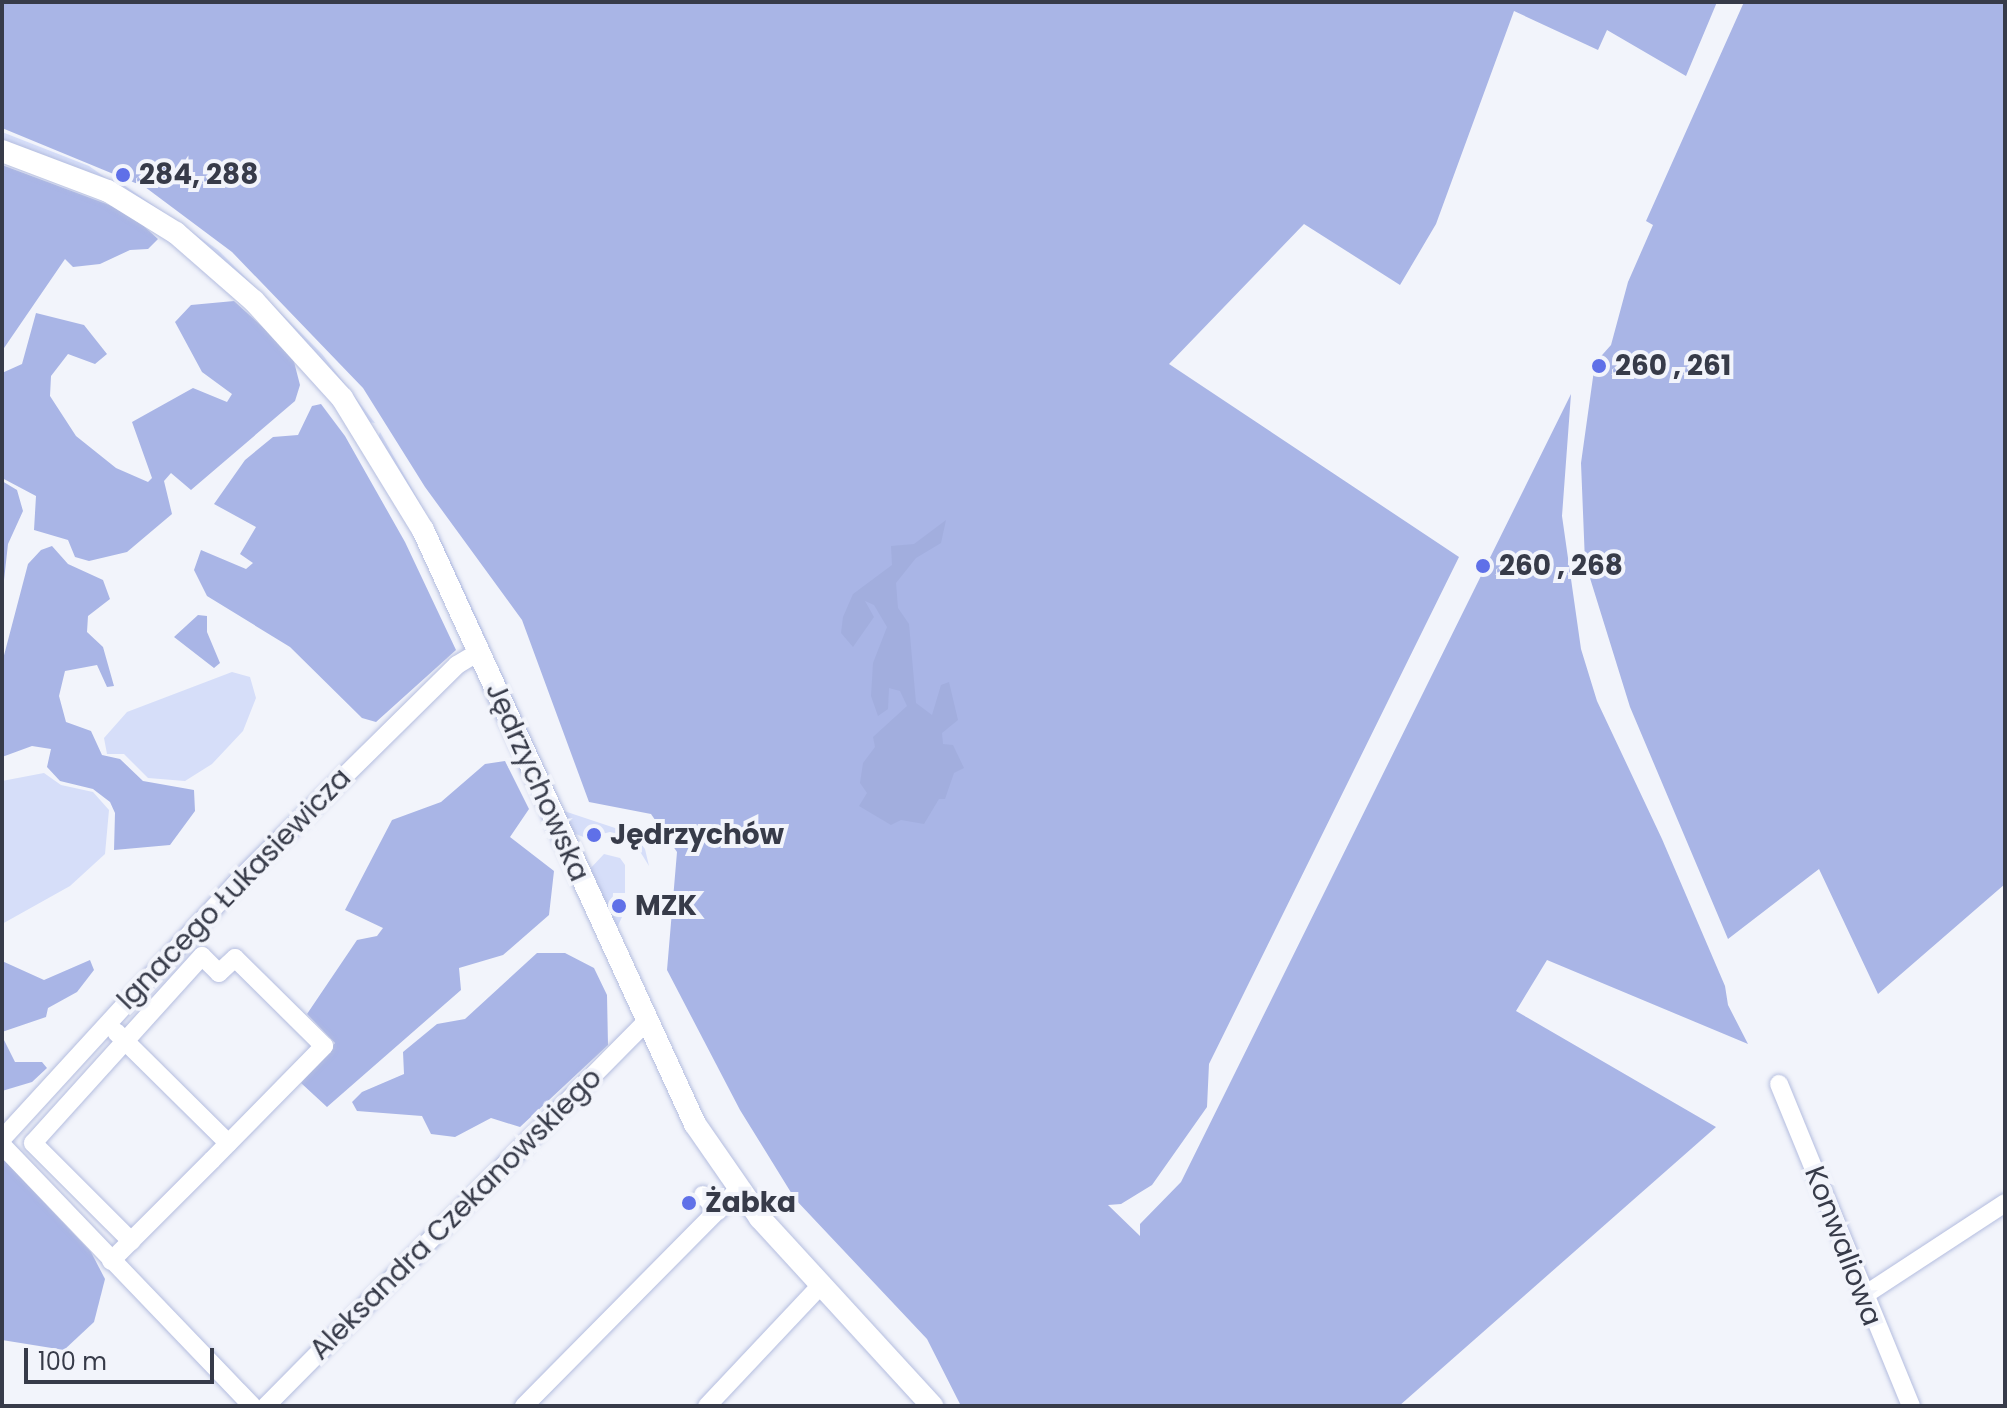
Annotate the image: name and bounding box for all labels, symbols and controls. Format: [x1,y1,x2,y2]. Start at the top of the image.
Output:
place label: 284, 288 [139,158,258,192]
marker: 284, 288 [114,166,132,184]
place label: 260 , 261 [1615,349,1731,383]
marker: 260 , 261 [1590,357,1608,375]
place label: 260 , 268 [1499,549,1623,583]
marker: 260 , 268 [1474,557,1492,575]
street label: Jędrzychowska [478,677,596,887]
street label: Ignacego Łukasiewicza [110,761,358,1017]
place label: Jędrzychów [610,818,784,852]
marker: Jędrzychów [585,826,603,844]
place label: MZK [635,889,697,923]
marker: MZK [610,897,628,915]
street label: Aleksandra Czekanowskiego [303,1061,609,1367]
street label: Konwaliowa [1797,1162,1889,1330]
place label: Żabka [705,1186,796,1220]
marker: Żabka [680,1194,698,1212]
scale bar [28,1332,218,1382]
text: 100 m [38,1345,107,1378]

